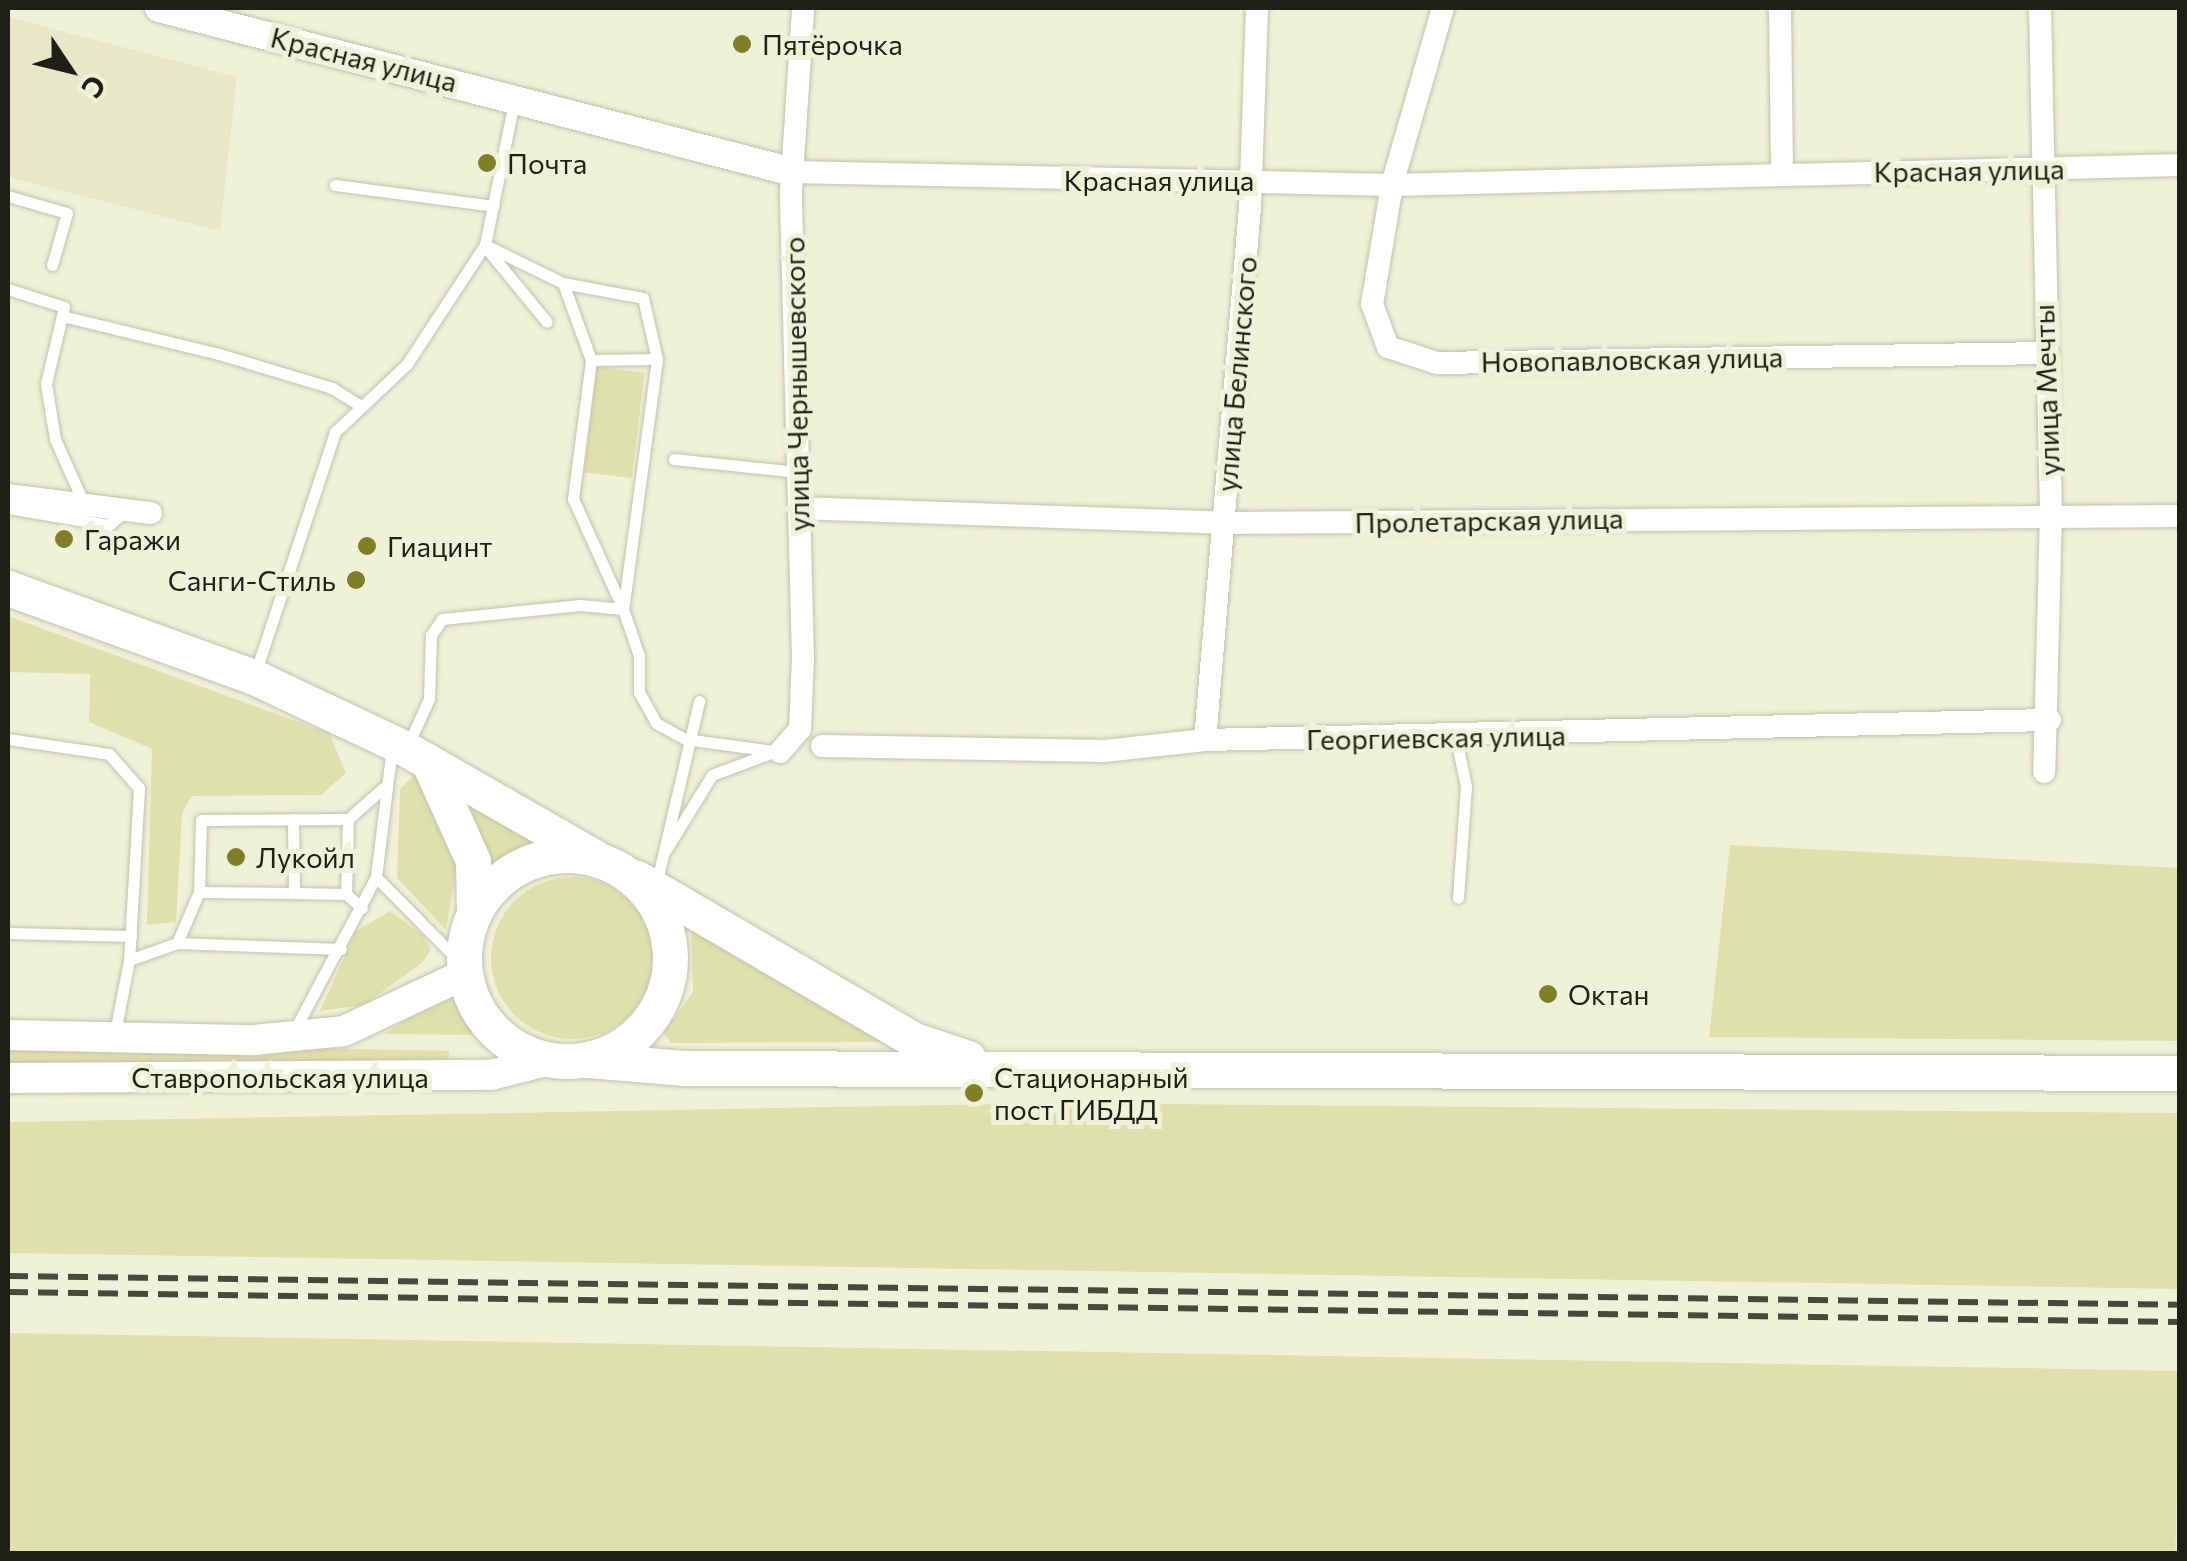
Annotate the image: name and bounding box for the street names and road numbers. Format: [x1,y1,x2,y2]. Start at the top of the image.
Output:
street label: Красная улица [267,20,461,98]
street label: Красная улица [1873,152,2065,188]
street label: Красная улица [1064,163,1254,197]
street label: улица Чернышевского [777,236,815,532]
street label: улица Белинского [1209,255,1263,493]
street label: улица Мечты [2026,304,2066,476]
street label: Новопавловская улица [1481,340,1783,378]
street label: Пролетарская улица [1354,501,1624,539]
street label: Георгиевская улица [1306,718,1566,756]
street label: Ставропольская улица [131,1060,429,1094]

